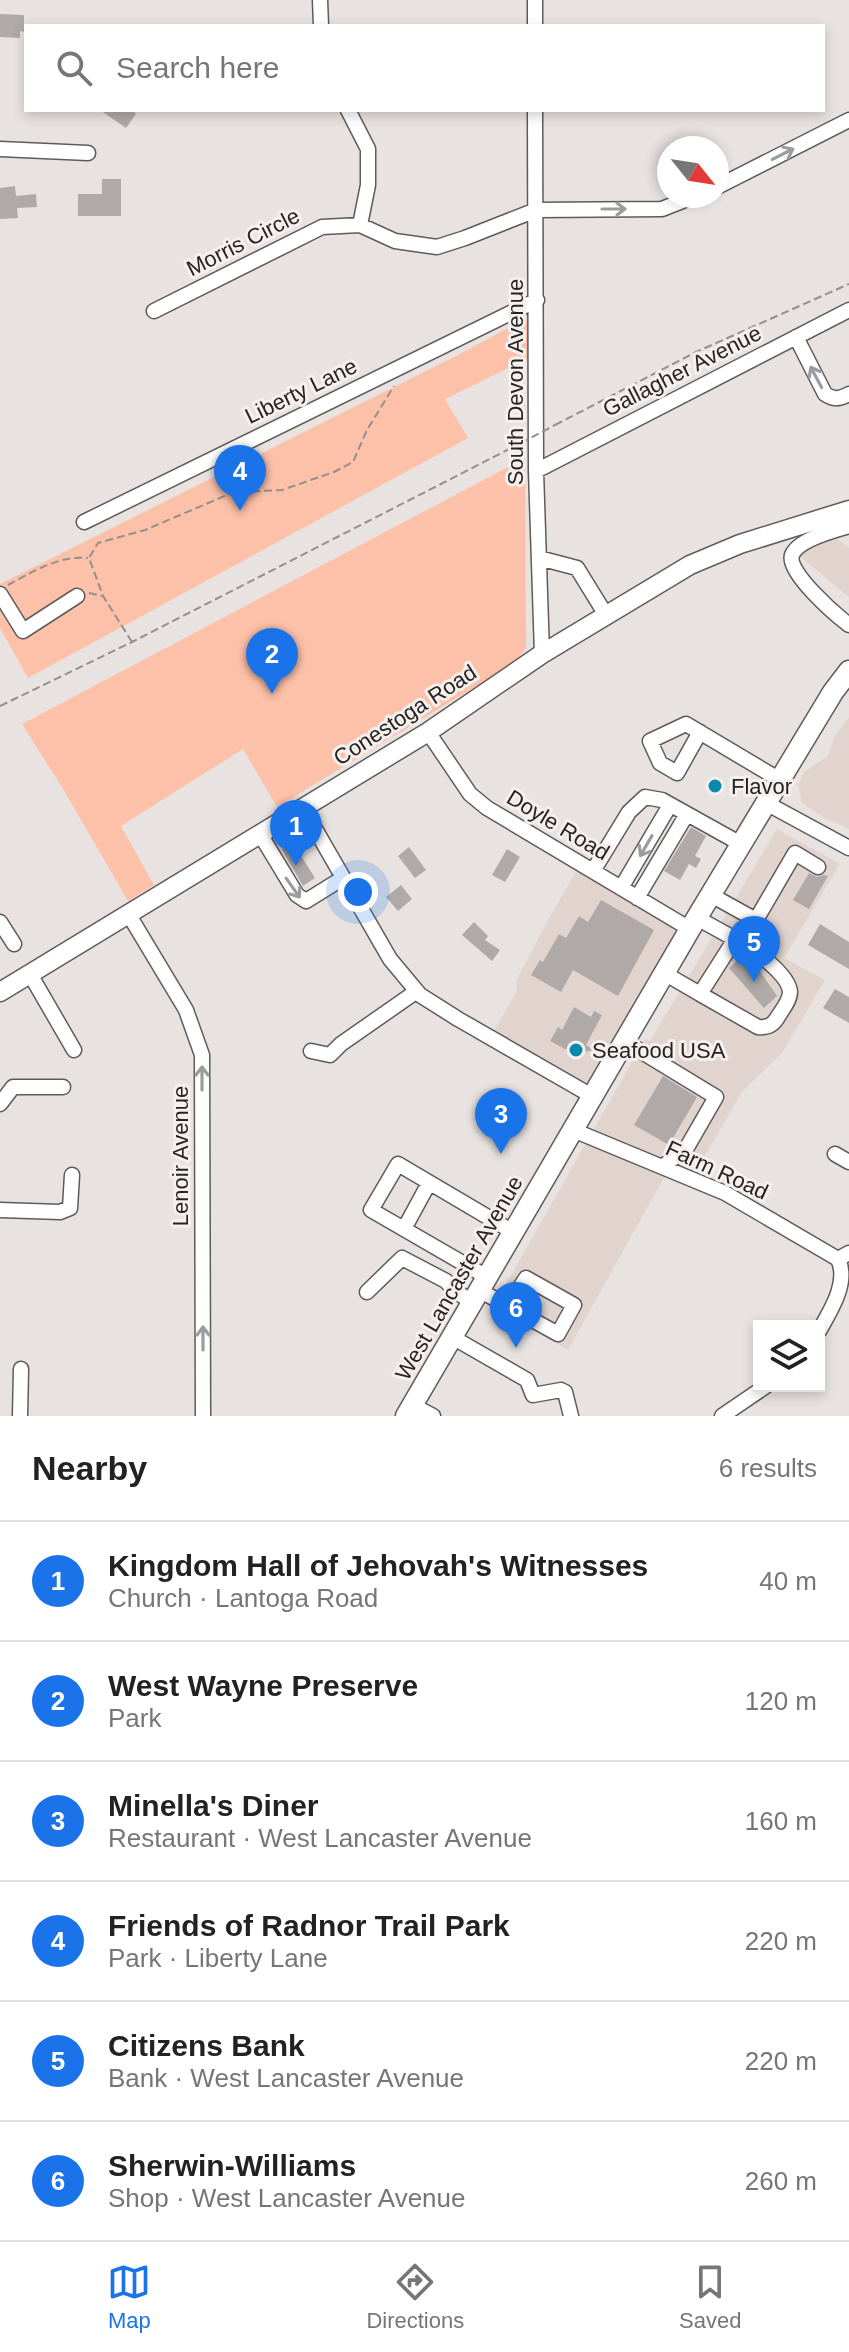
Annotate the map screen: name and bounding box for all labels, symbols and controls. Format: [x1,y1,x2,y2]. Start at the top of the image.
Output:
search box [24,24,825,112]
icon: search [52,46,96,90]
text: Search here [116,51,279,84]
north arrow [657,136,729,208]
one-way arrow [771,145,794,161]
one-way arrow [600,202,627,217]
street label: Morris Circle [182,203,304,281]
street label: South Devon Avenue [503,279,528,485]
street label: Gallagher Avenue [599,320,765,422]
street label: Liberty Lane [241,353,361,429]
one-way arrow [808,366,824,390]
pin: 4 [214,445,266,511]
pin: 2 [246,628,298,694]
street label: Conestoga Road [329,660,481,770]
place label: Flavor [731,774,792,799]
marker: Flavor [706,777,724,795]
street label: Doyle Road [502,785,614,865]
pin: 1 [270,800,322,866]
one-way arrow [638,834,653,858]
your location [338,872,378,912]
one-way arrow [285,876,301,898]
pin: 5 [728,916,780,982]
place label: Seafood USA [592,1038,726,1063]
marker: Seafood USA [567,1041,585,1059]
one-way arrow [194,1065,210,1092]
street label: Lenoir Avenue [168,1086,193,1226]
pin: 3 [475,1088,527,1154]
street label: Farm Road [662,1135,772,1205]
street label: West Lancaster Avenue [390,1171,528,1385]
pin: 6 [490,1282,542,1348]
map controls [753,1320,825,1392]
button: layers [753,1320,825,1392]
one-way arrow [195,1325,211,1352]
text: Nearby [32,1449,147,1487]
text: 6 results [719,1453,817,1483]
text: Kingdom Hall of Jehovah's Witnesses [108,1549,648,1582]
text: 1 [51,1566,65,1596]
text: 40 m [759,1566,817,1596]
text: Church · Lantoga Road [108,1583,378,1613]
text: West Wayne Preserve [108,1669,418,1702]
text: 2 [51,1686,65,1716]
text: 120 m [745,1686,817,1716]
text: Park [108,1703,161,1733]
text: Minella's Diner [108,1789,319,1822]
text: 3 [51,1806,65,1836]
text: 160 m [745,1806,817,1836]
text: Restaurant · West Lancaster Avenue [108,1823,532,1853]
text: Friends of Radnor Trail Park [108,1909,510,1942]
text: 4 [51,1926,65,1956]
text: 220 m [745,1926,817,1956]
text: Park · Liberty Lane [108,1943,328,1973]
text: Citizens Bank [108,2029,305,2062]
text: 5 [51,2046,65,2076]
text: 220 m [745,2046,817,2076]
text: Bank · West Lancaster Avenue [108,2063,464,2093]
text: Sherwin-Williams [108,2149,356,2182]
text: 6 [51,2166,65,2196]
text: 260 m [745,2166,817,2196]
text: Shop · West Lancaster Avenue [108,2183,466,2213]
tab: Map [107,2260,151,2334]
tab: Directions [366,2260,464,2334]
tab: Saved [679,2260,742,2334]

